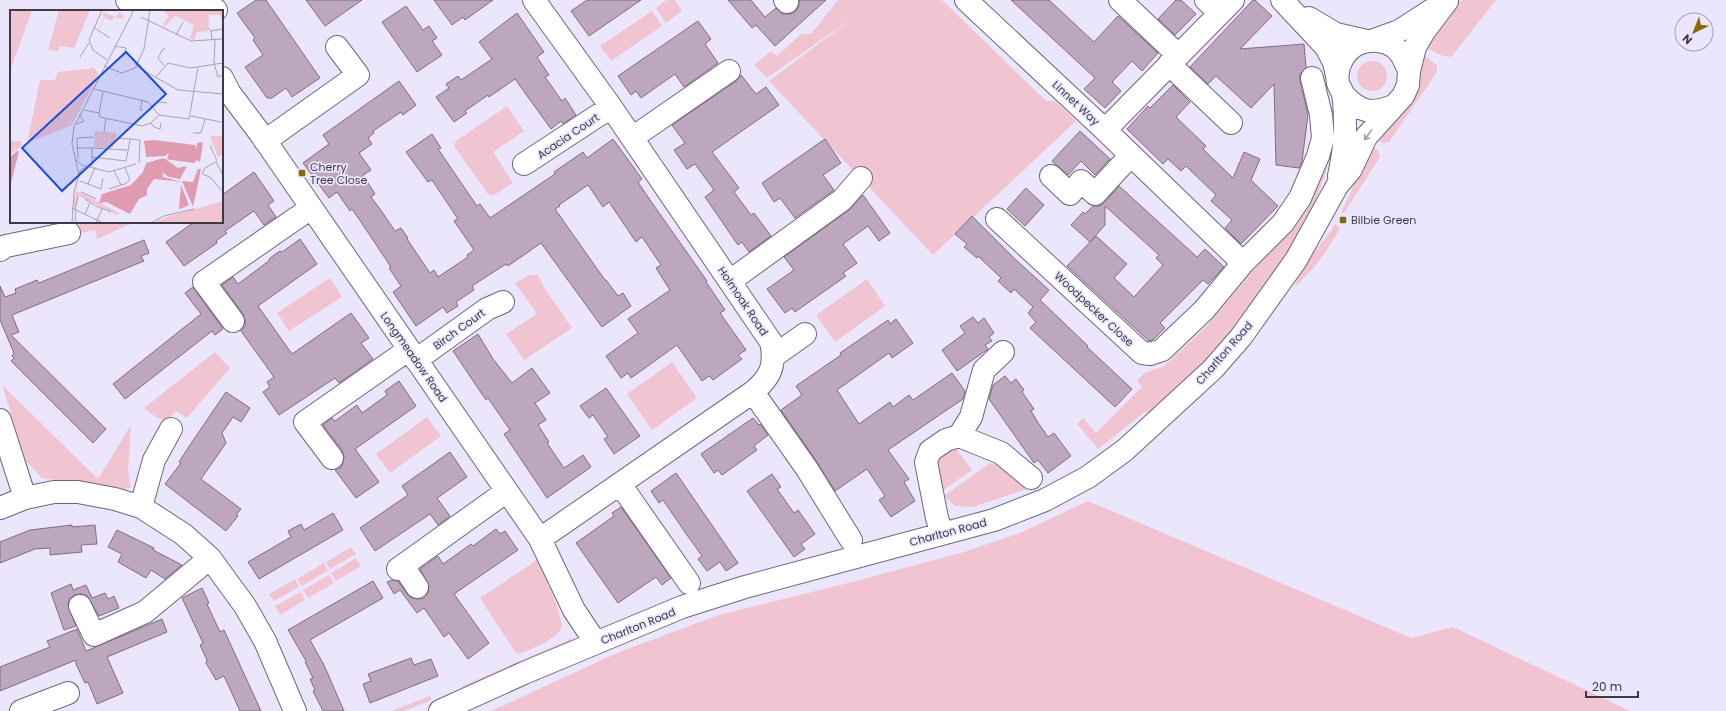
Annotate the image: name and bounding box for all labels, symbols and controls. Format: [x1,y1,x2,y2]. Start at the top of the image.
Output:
inset map [10,10,223,223]
north arrow [1674,12,1714,52]
text: N [1679,31,1696,48]
street label: Linnet Way [1049,77,1104,130]
street label: Acacia Court [534,109,602,163]
one-way arrow [1364,130,1372,141]
place label: Cherry Tree Close [310,159,368,188]
marker: Cherry Tree Close [297,168,307,178]
place label: Bilbie Green [1351,212,1416,228]
marker: Bilbie Green [1338,215,1348,225]
street label: Holmoak Road [714,263,772,339]
street label: Woodpecker Close [1051,268,1137,350]
street label: Birch Court [430,305,488,353]
street label: Longmeadow Road [377,309,451,405]
street label: Charlton Road [1192,318,1256,388]
street label: Charlton Road [908,514,988,550]
street label: Charlton Road [598,604,678,648]
scale bar [1586,673,1638,699]
text: 20 m [1592,678,1622,695]

